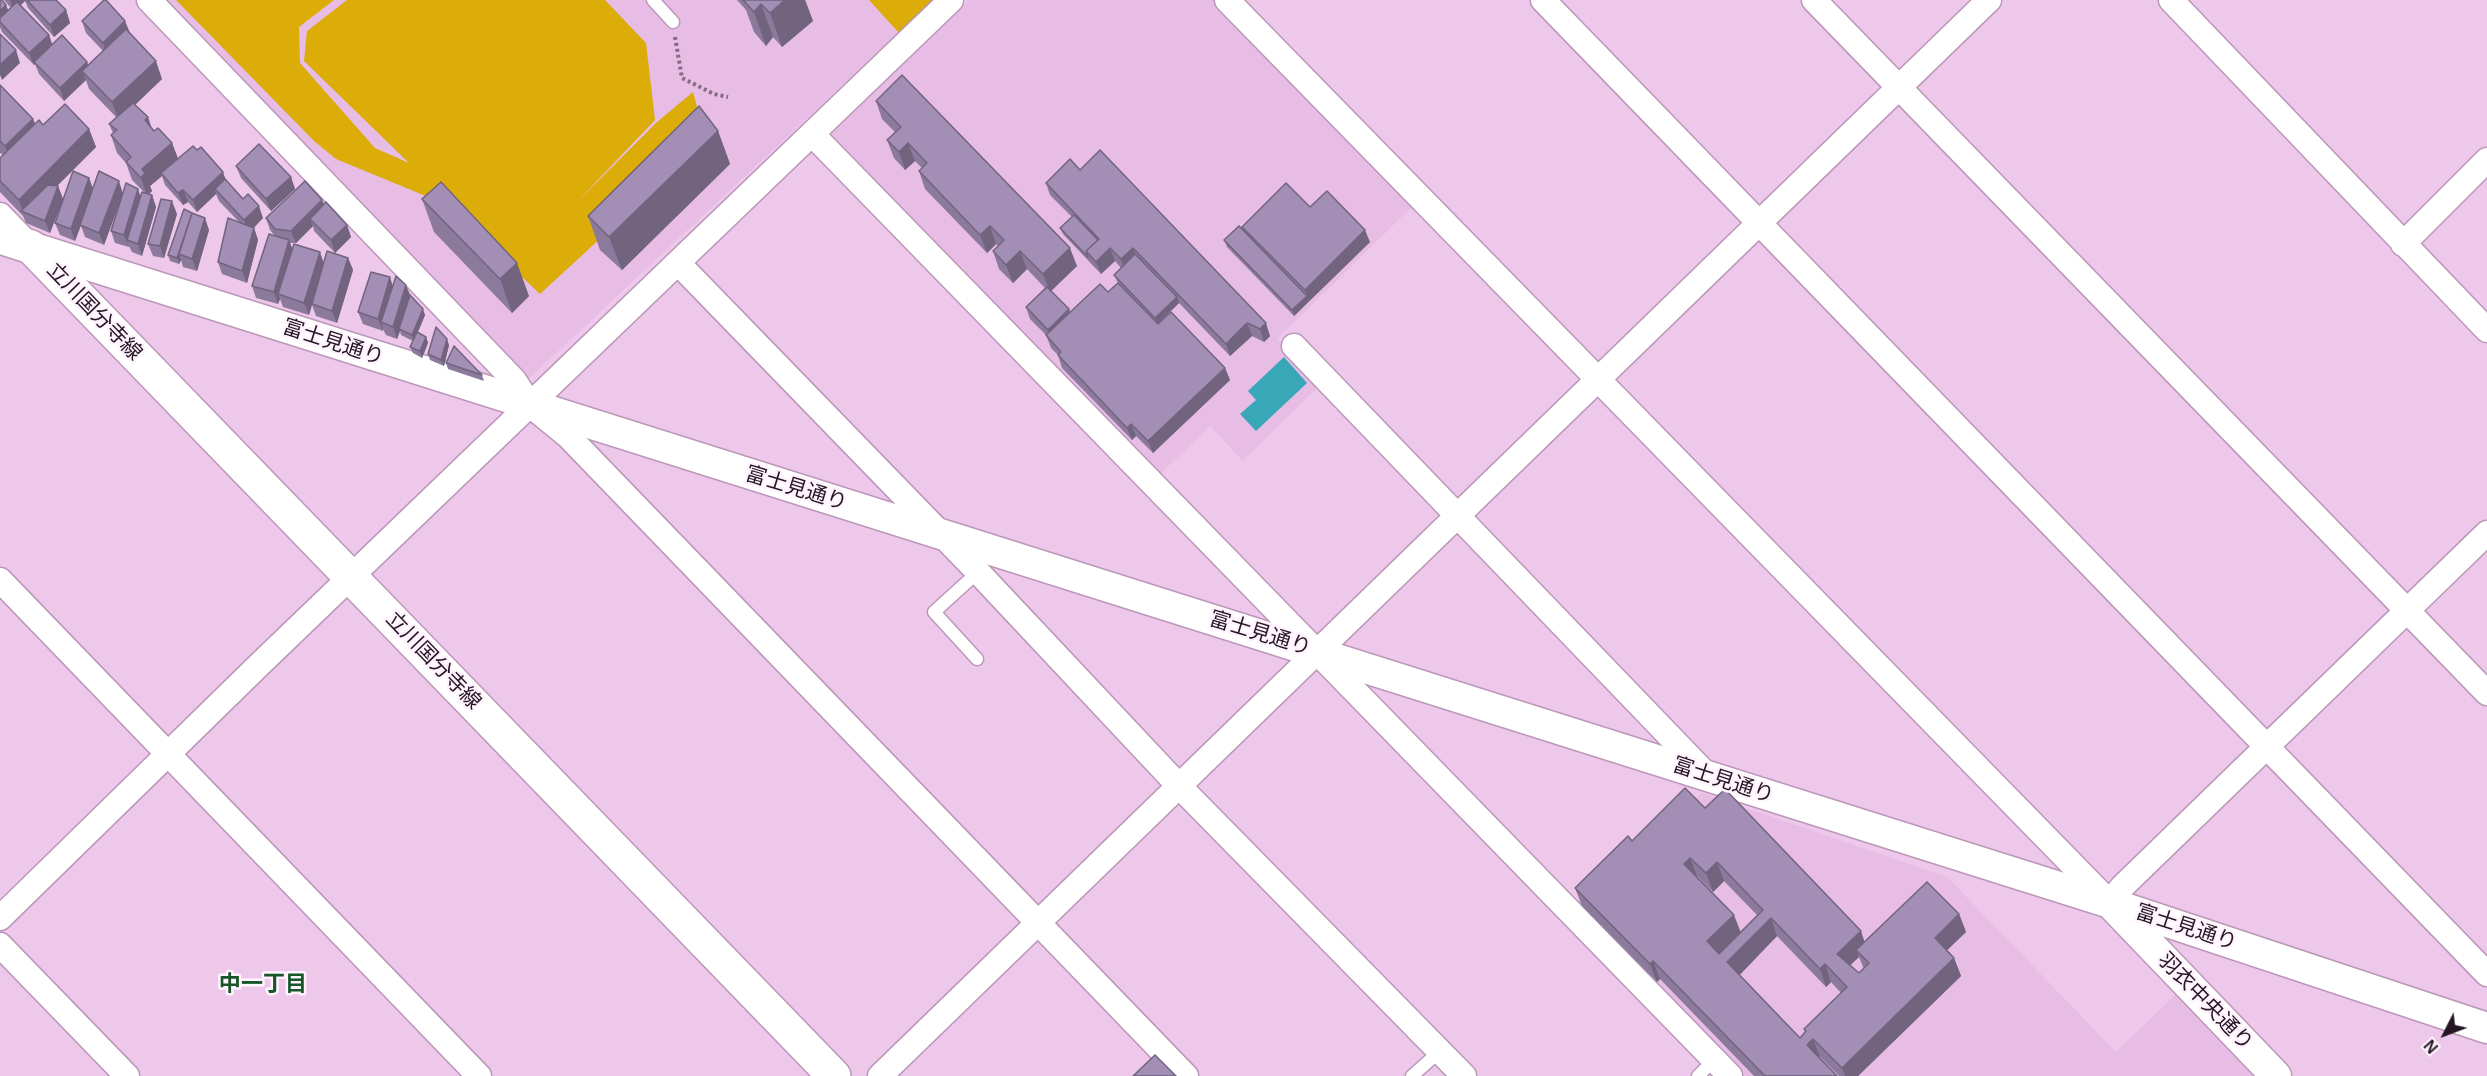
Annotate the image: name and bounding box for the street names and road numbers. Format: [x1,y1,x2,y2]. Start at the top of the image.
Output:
street label: 立川国分寺線 [41,258,147,366]
street label: 富士見通り [279,315,387,371]
street label: 富士見通り [742,462,850,516]
street label: 立川国分寺線 [380,607,486,715]
street label: 富士見通り [1206,607,1314,661]
street label: 富士見通り [1669,753,1777,809]
street label: 富士見通り [2132,900,2240,956]
street label: 羽衣中央通り [2152,948,2258,1056]

